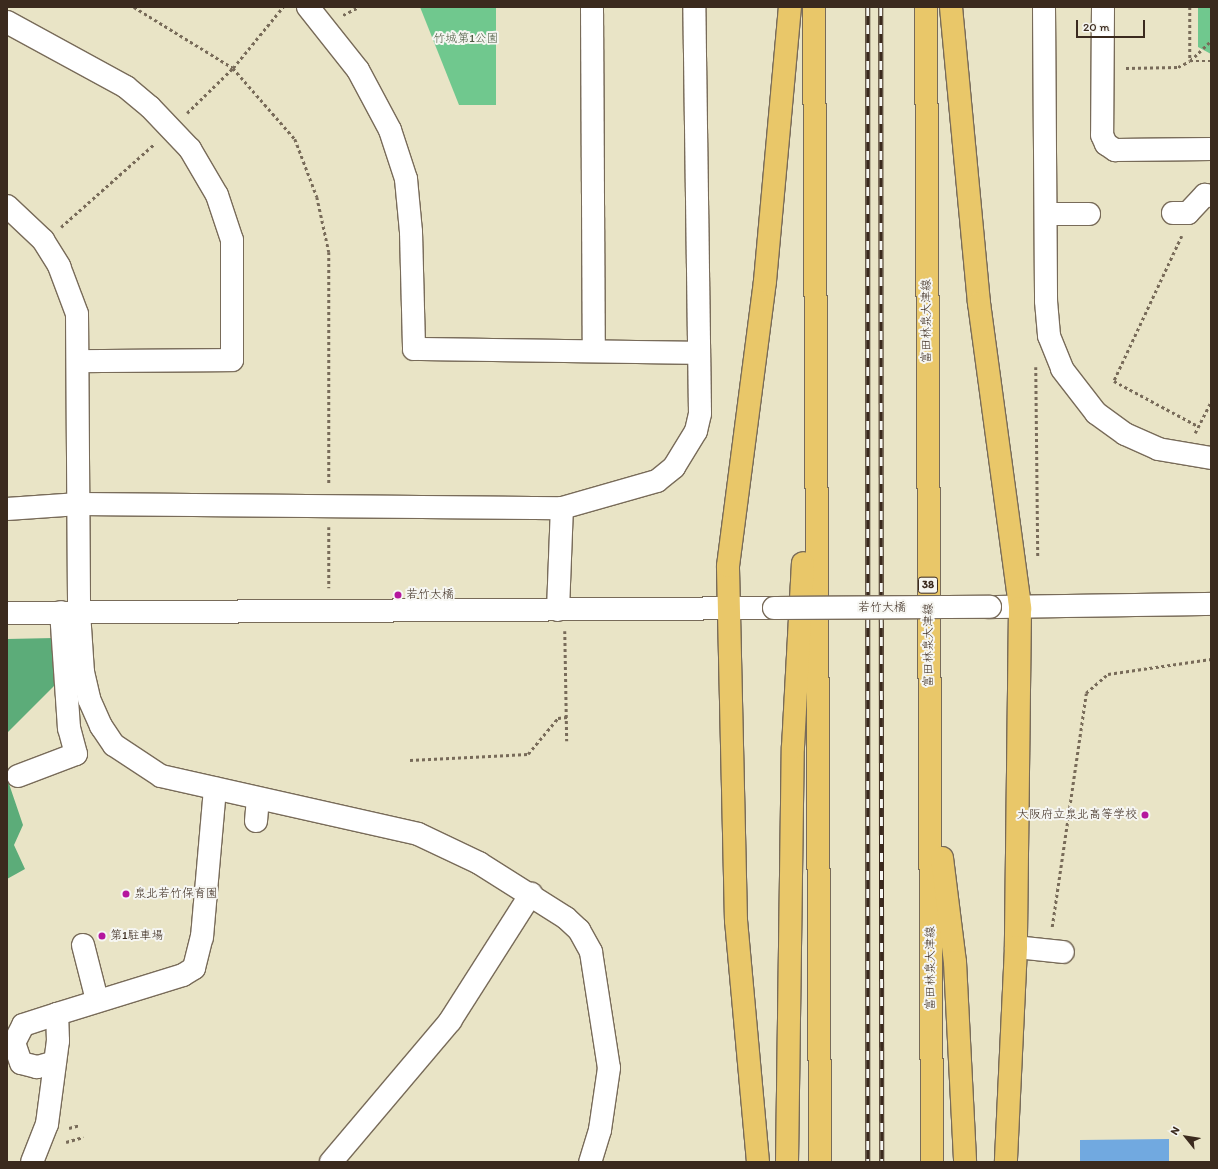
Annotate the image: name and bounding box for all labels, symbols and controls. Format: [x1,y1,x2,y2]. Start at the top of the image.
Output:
scale bar [1078,12,1147,38]
text: 20 m [1083,20,1110,34]
park label: 竹城第1公園 [433,32,499,46]
street label: 富田林泉大津線 [920,279,934,363]
road number: 38 [917,576,939,594]
place label: 若竹大橋 [406,588,454,602]
marker: 若竹大橋 [393,590,403,600]
street label: 若竹大橋 [858,601,906,615]
street label: 富田林泉大津線 [922,603,936,687]
place label: 大阪府立泉北高等学校 [1017,808,1137,822]
marker: 大阪府立泉北高等学校 [1140,810,1150,820]
place label: 泉北若竹保育園 [134,887,218,901]
marker: 泉北若竹保育園 [121,889,131,899]
street label: 富田林泉大津線 [924,926,938,1010]
place label: 第1駐車場 [110,929,164,943]
marker: 第1駐車場 [97,931,107,941]
north arrow [1166,1117,1206,1157]
text: N [1168,1124,1183,1137]

